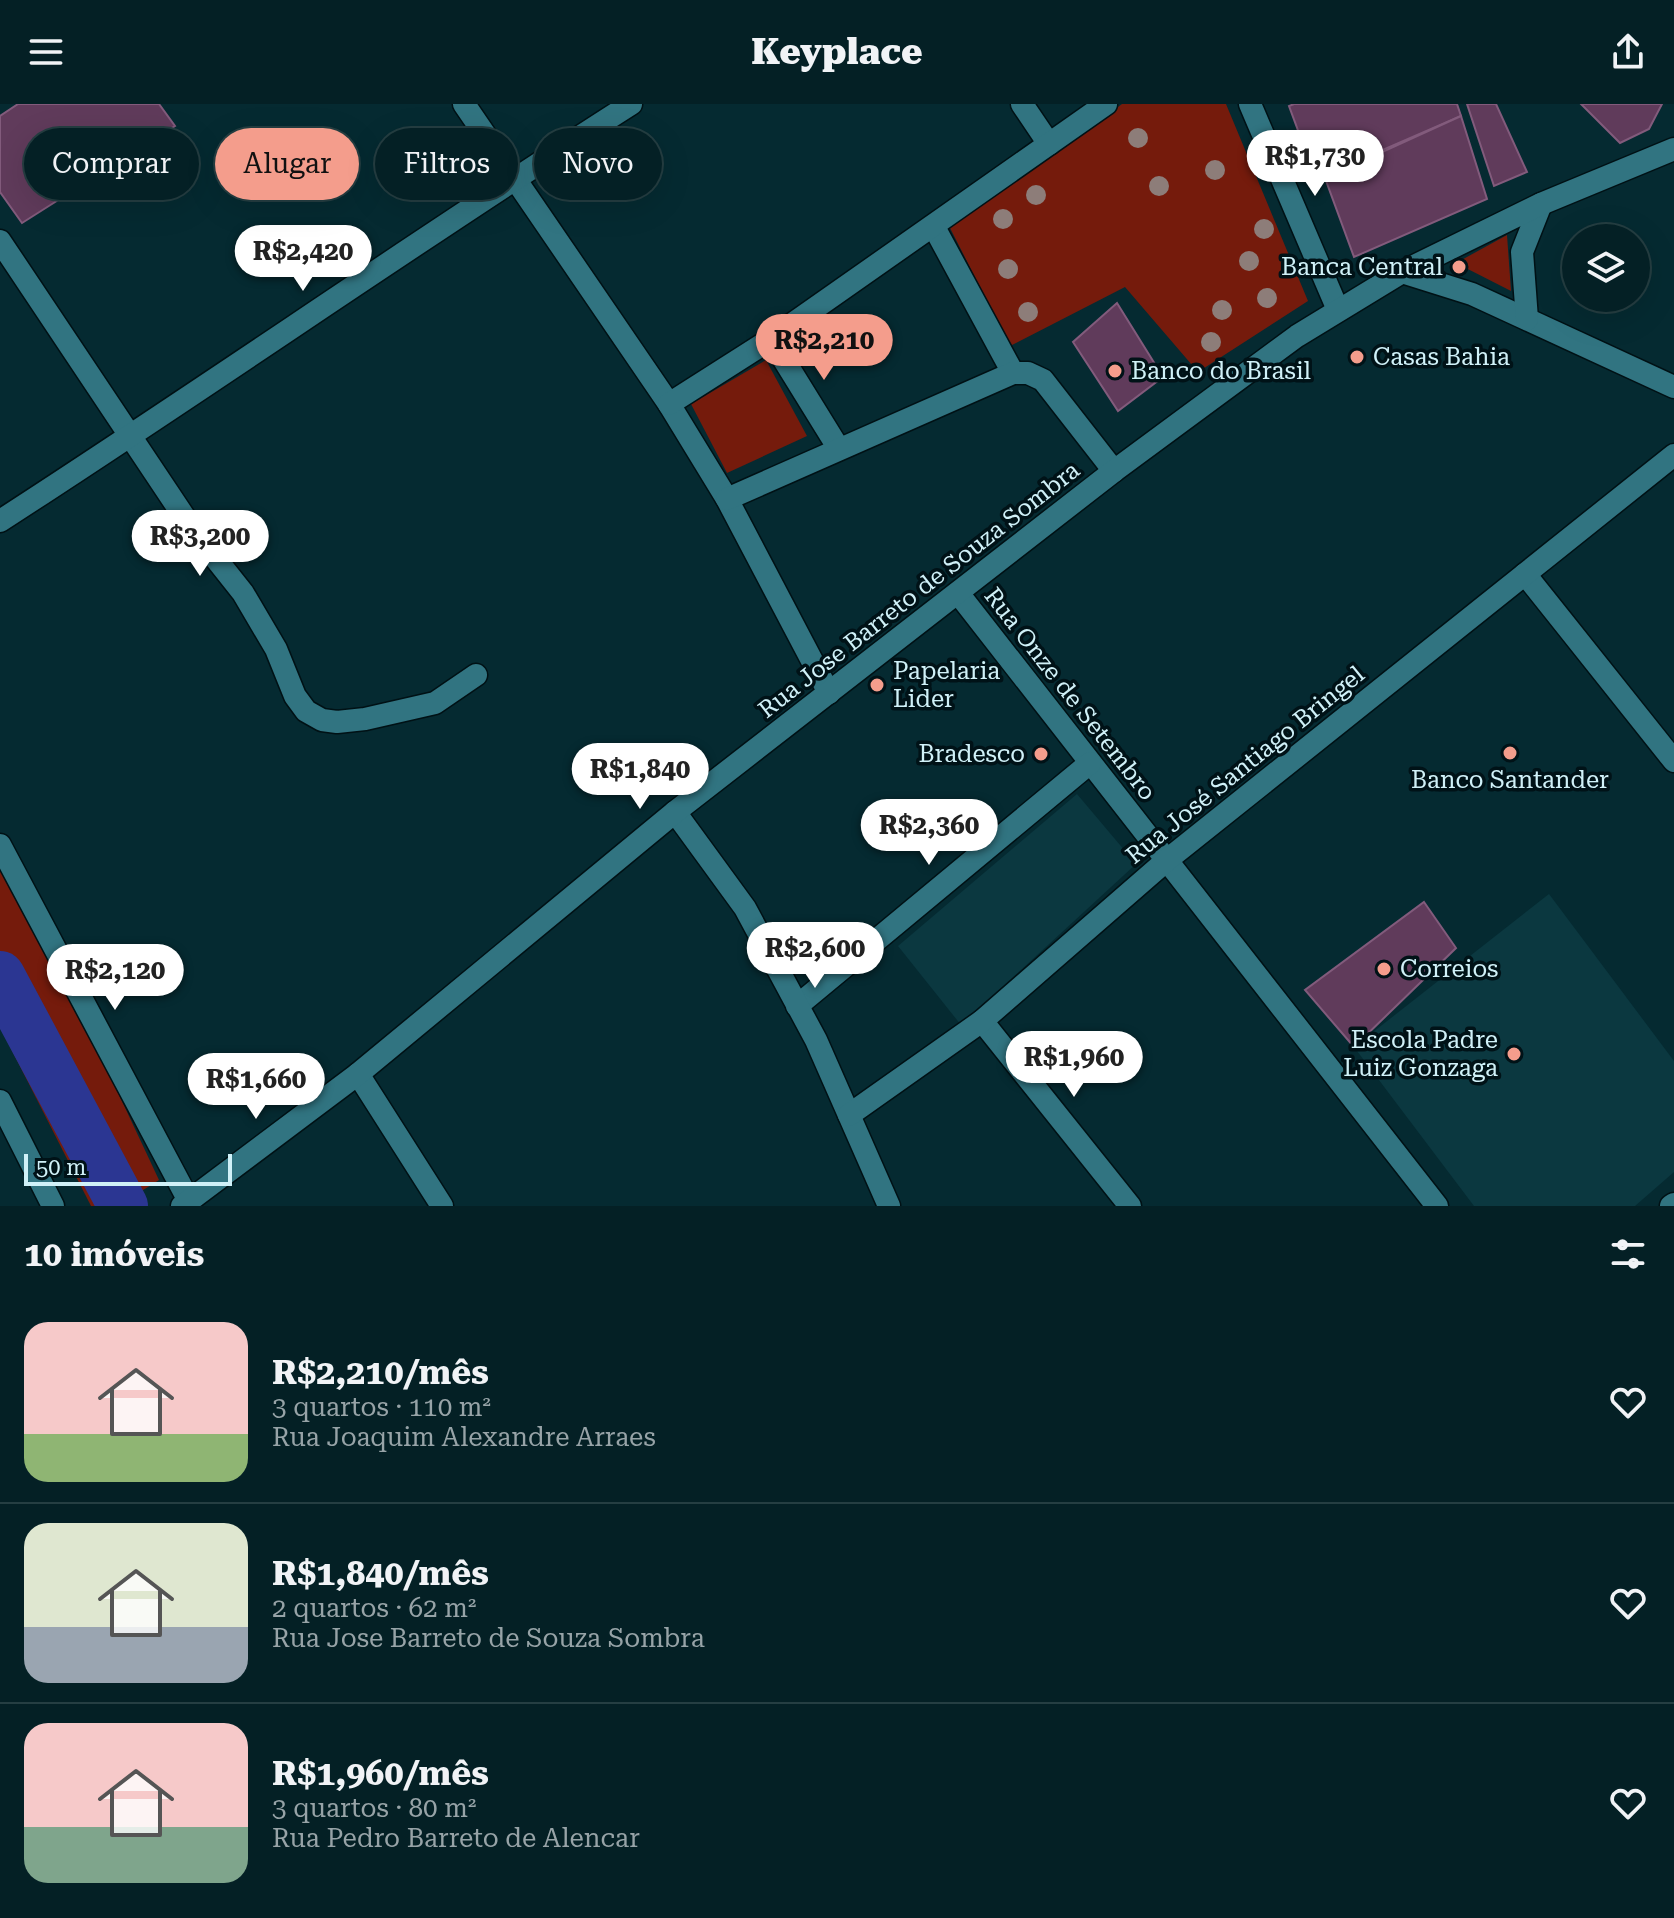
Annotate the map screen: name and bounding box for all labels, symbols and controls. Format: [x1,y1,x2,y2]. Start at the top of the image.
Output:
icon: menu [24,30,68,74]
icon: share [1606,30,1650,74]
text: Keyplace [751,31,923,73]
chip: Comprar [24,128,199,200]
chip: Alugar [215,128,359,200]
chip: Filtros [375,128,518,200]
chip: Novo [534,128,662,200]
pin: R$1,730 [1241,130,1389,198]
text: R$1,730 [1265,141,1365,171]
map controls [1562,224,1650,312]
button: layers [1562,224,1650,312]
pin: R$2,420 [229,225,377,293]
text: R$2,420 [253,236,353,266]
place label: Banca Central [1281,253,1443,281]
marker: Banca Central [1450,258,1468,276]
pin: R$2,210 [750,314,898,382]
text: R$2,210 [774,325,874,355]
place label: Casas Bahia [1373,343,1510,371]
marker: Casas Bahia [1348,348,1366,366]
place label: Banco do Brasil [1131,357,1311,385]
marker: Banco do Brasil [1106,362,1124,380]
street label: Rua Jose Barreto de Souza Sombra [753,456,1085,724]
pin: R$3,200 [126,510,274,578]
text: R$3,200 [150,521,250,551]
street label: Rua Onze de Setembro [978,582,1162,806]
place label: Papelaria Lider [893,657,1000,713]
street label: Rua José Santiago Bringel [1120,660,1370,870]
marker: Papelaria Lider [868,676,886,694]
place label: Bradesco [919,740,1025,768]
pin: R$1,840 [566,743,714,811]
marker: Banco Santander [1501,744,1519,762]
marker: Bradesco [1032,745,1050,763]
text: R$1,840 [590,754,690,784]
place label: Banco Santander [1411,766,1609,794]
pin: R$2,360 [855,799,1003,867]
text: R$2,360 [879,810,979,840]
pin: R$2,600 [741,922,889,990]
text: R$2,600 [765,933,865,963]
pin: R$2,120 [41,944,189,1012]
text: R$2,120 [65,955,165,985]
place label: Correios [1400,955,1499,983]
marker: Correios [1375,960,1393,978]
place label: Escola Padre Luiz Gonzaga [1343,1026,1498,1082]
pin: R$1,960 [1000,1031,1148,1099]
text: R$1,960 [1024,1042,1124,1072]
marker: Escola Padre Luiz Gonzaga [1505,1045,1523,1063]
pin: R$1,660 [182,1053,330,1121]
text: R$1,660 [206,1064,306,1094]
scale bar [24,1150,232,1186]
text: 50 m [36,1155,86,1180]
icon: filters [1606,1232,1650,1276]
text: 10 imóveis [24,1234,204,1274]
text: R$2,210/mês [272,1352,489,1392]
icon: home [88,1354,184,1450]
icon: heart [1606,1380,1650,1424]
text: 3 quartos · 110 m² [272,1392,491,1422]
text: Rua Joaquim Alexandre Arraes [272,1422,656,1452]
text: R$1,840/mês [272,1553,489,1593]
icon: home [88,1555,184,1651]
icon: heart [1606,1581,1650,1625]
text: 2 quartos · 62 m² [272,1593,476,1623]
text: Rua Jose Barreto de Souza Sombra [272,1623,705,1653]
text: R$1,960/mês [272,1753,489,1793]
icon: home [88,1755,184,1851]
icon: heart [1606,1781,1650,1825]
text: 3 quartos · 80 m² [272,1793,476,1823]
text: Rua Pedro Barreto de Alencar [272,1823,640,1853]

